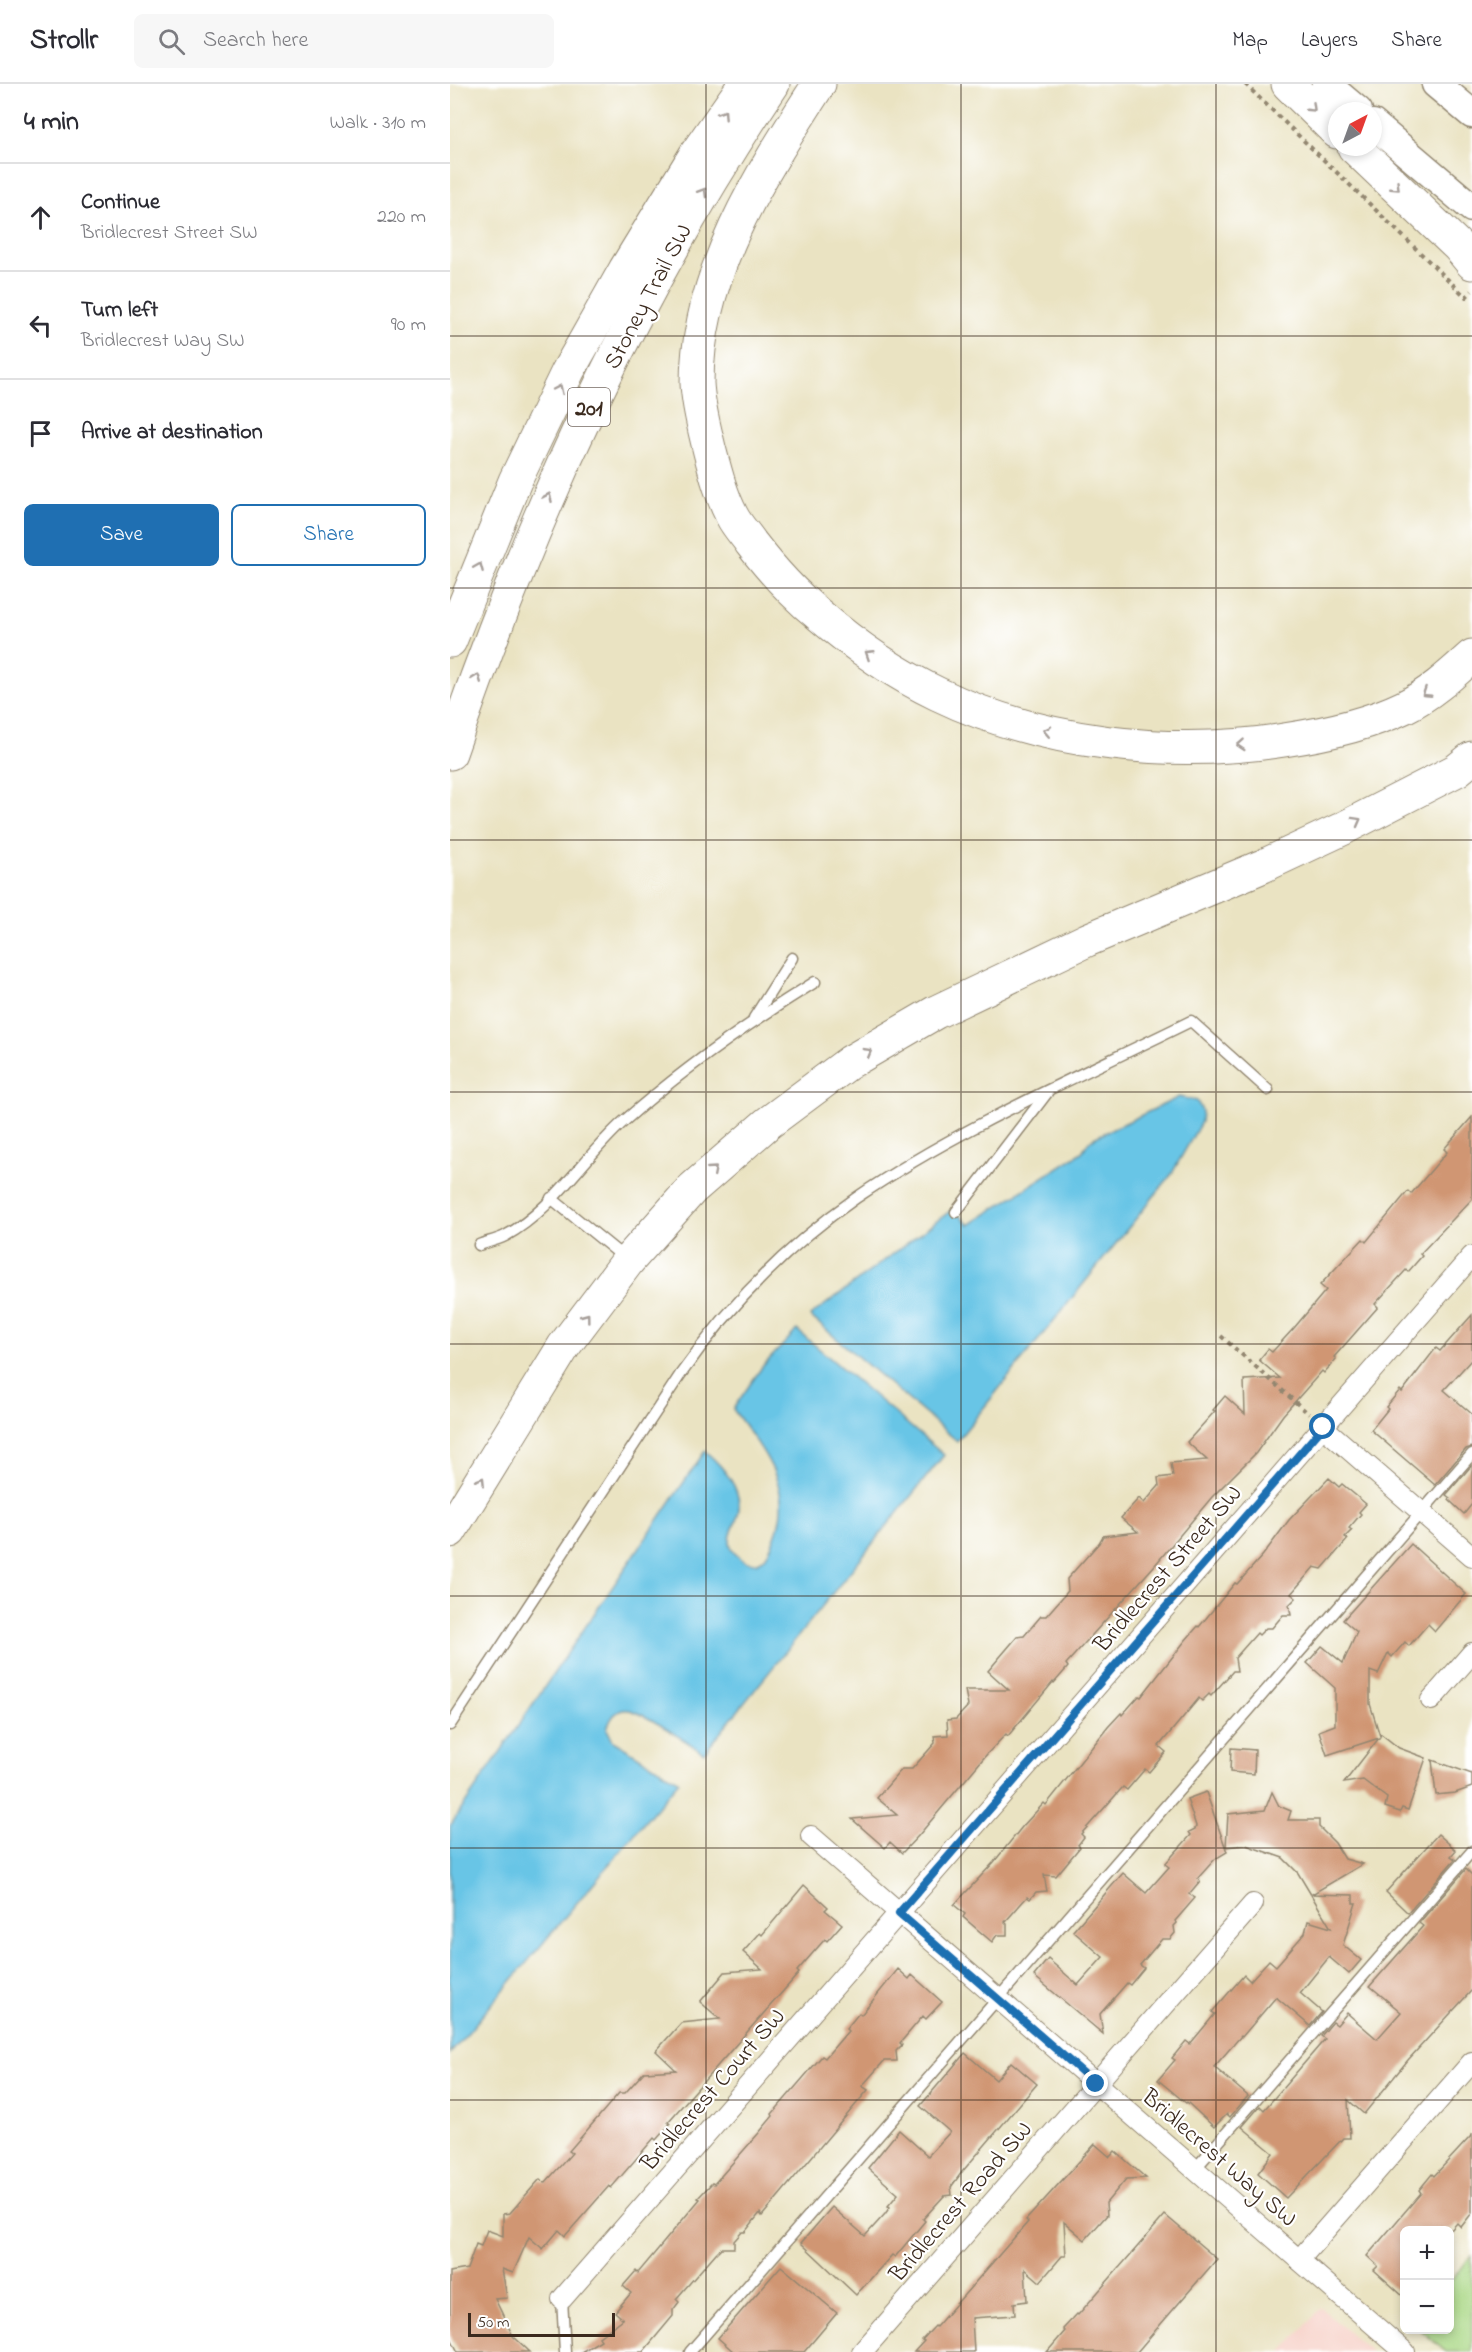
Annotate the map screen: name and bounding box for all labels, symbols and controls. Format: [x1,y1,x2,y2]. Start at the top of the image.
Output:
search box [134,14,554,68]
text: Strollr [30,21,98,62]
icon: search [155,25,188,58]
text: Search here [203,25,308,57]
text: Map [1232,26,1268,56]
text: Layers [1301,26,1358,56]
text: Share [1391,26,1442,56]
one-way arrow [1306,101,1316,112]
north arrow [1328,102,1382,156]
text: 4 min [24,104,79,142]
text: Walk · 310 m [330,109,426,138]
one-way arrow [716,109,727,120]
one-way arrow [1390,180,1400,191]
text: Continue [81,187,160,219]
one-way arrow [696,188,708,198]
icon: ahead [24,201,57,234]
text: 220 m [377,203,426,232]
street label: Stoney Trail SW [596,218,703,377]
text: Bridlecrest Street SW [81,219,258,248]
text: Turn left [81,295,158,327]
icon: left [24,309,57,342]
text: 90 m [391,311,426,340]
text: Bridlecrest Way SW [81,327,245,356]
one-way arrow [551,385,563,396]
road number: 201 [568,388,610,426]
icon: arrive [24,417,57,450]
text: Arrive at destination [81,417,263,449]
one-way arrow [541,492,553,503]
button: Save [24,504,219,566]
button: Share [231,504,426,566]
one-way arrow [472,562,484,573]
one-way arrow [865,650,876,661]
one-way arrow [470,673,482,684]
one-way arrow [1422,685,1432,697]
one-way arrow [1042,725,1052,738]
one-way arrow [1236,738,1245,751]
one-way arrow [1350,817,1361,828]
one-way arrow [862,1047,872,1059]
one-way arrow [707,1166,717,1177]
one-way arrow [579,1313,590,1324]
route start [1309,1413,1335,1439]
one-way arrow [473,1477,485,1487]
street label: Bridlecrest Street SW [1086,1478,1252,1662]
street label: Bridlecrest Court SW [632,2001,795,2181]
route end [1082,2070,1108,2096]
street label: Bridlecrest Way SW [1131,2081,1304,2237]
street label: Bridlecrest Road SW [881,2114,1042,2292]
map controls [1400,2226,1454,2334]
button: + [1400,2226,1454,2280]
button: − [1400,2280,1454,2334]
scale bar [468,2310,615,2338]
text: 50 m [477,2311,509,2335]

